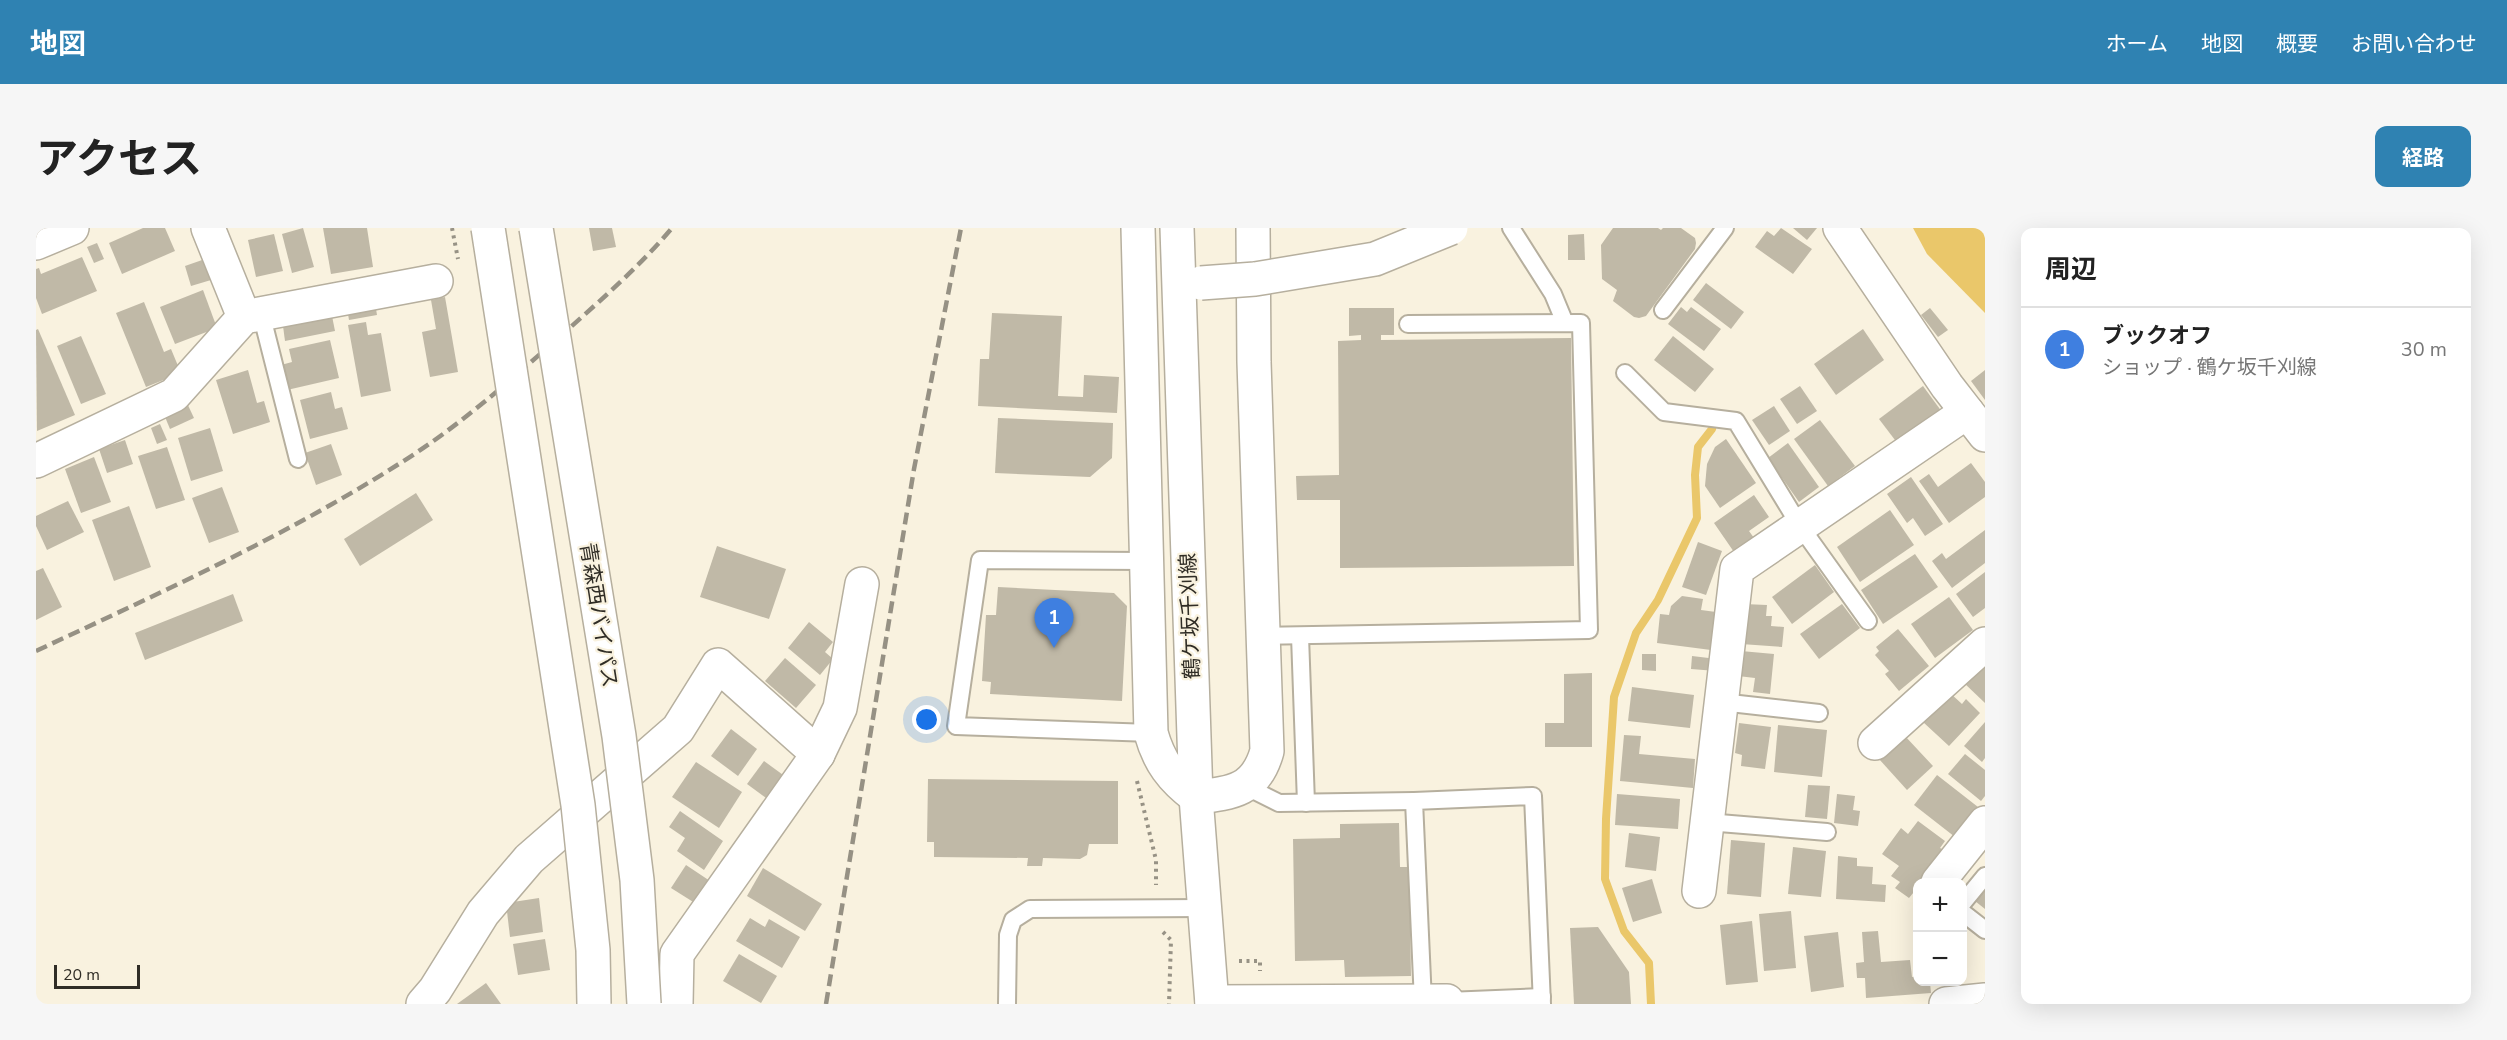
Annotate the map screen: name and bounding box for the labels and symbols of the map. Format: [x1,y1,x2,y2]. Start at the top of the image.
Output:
street label: 青森西バイパス [574,540,624,690]
street label: 鶴ケ坂千刈線 [1174,553,1206,679]
pin: 1 [1034,598,1074,648]
your location [912,705,941,734]
scale bar [54,962,140,990]

